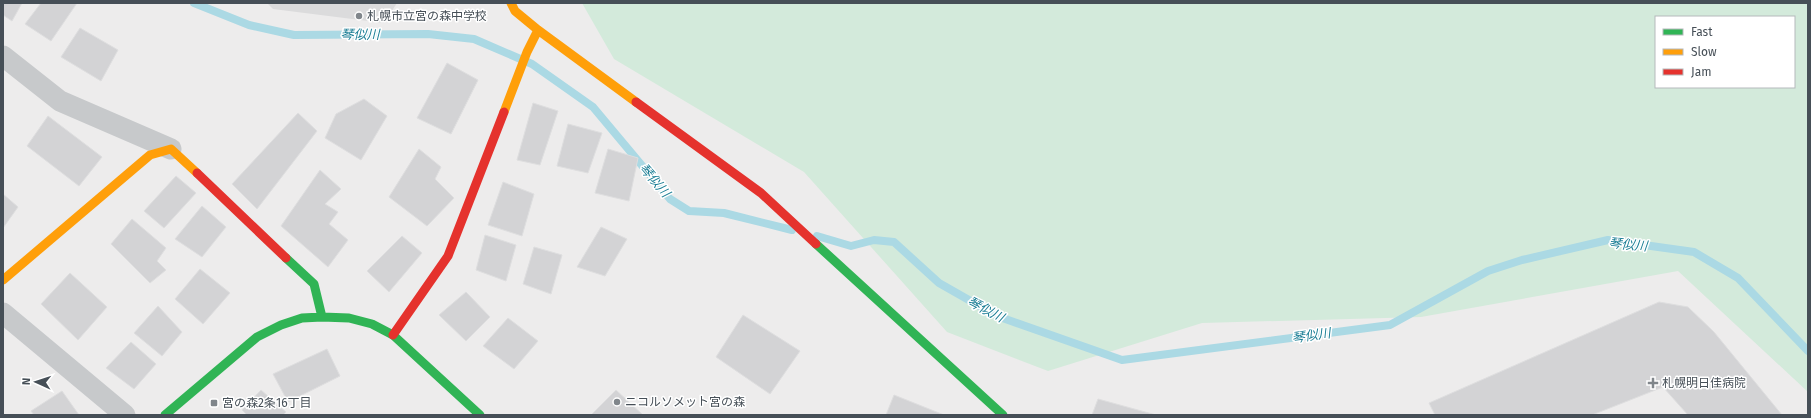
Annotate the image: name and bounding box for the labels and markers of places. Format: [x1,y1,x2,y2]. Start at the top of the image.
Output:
place label: 札幌市立宮の森中学校 [367,9,487,23]
marker: 札幌市立宮の森中学校 [354,11,364,21]
place label: 札幌明日佳病院 [1662,376,1746,390]
marker: 札幌明日佳病院 [1647,377,1659,389]
place label: ニコルソメット宮の森 [625,395,745,409]
place label: 宮の森2条16丁目 [222,396,312,410]
marker: ニコルソメット宮の森 [612,397,622,407]
marker: 宮の森2条16丁目 [209,398,219,408]

